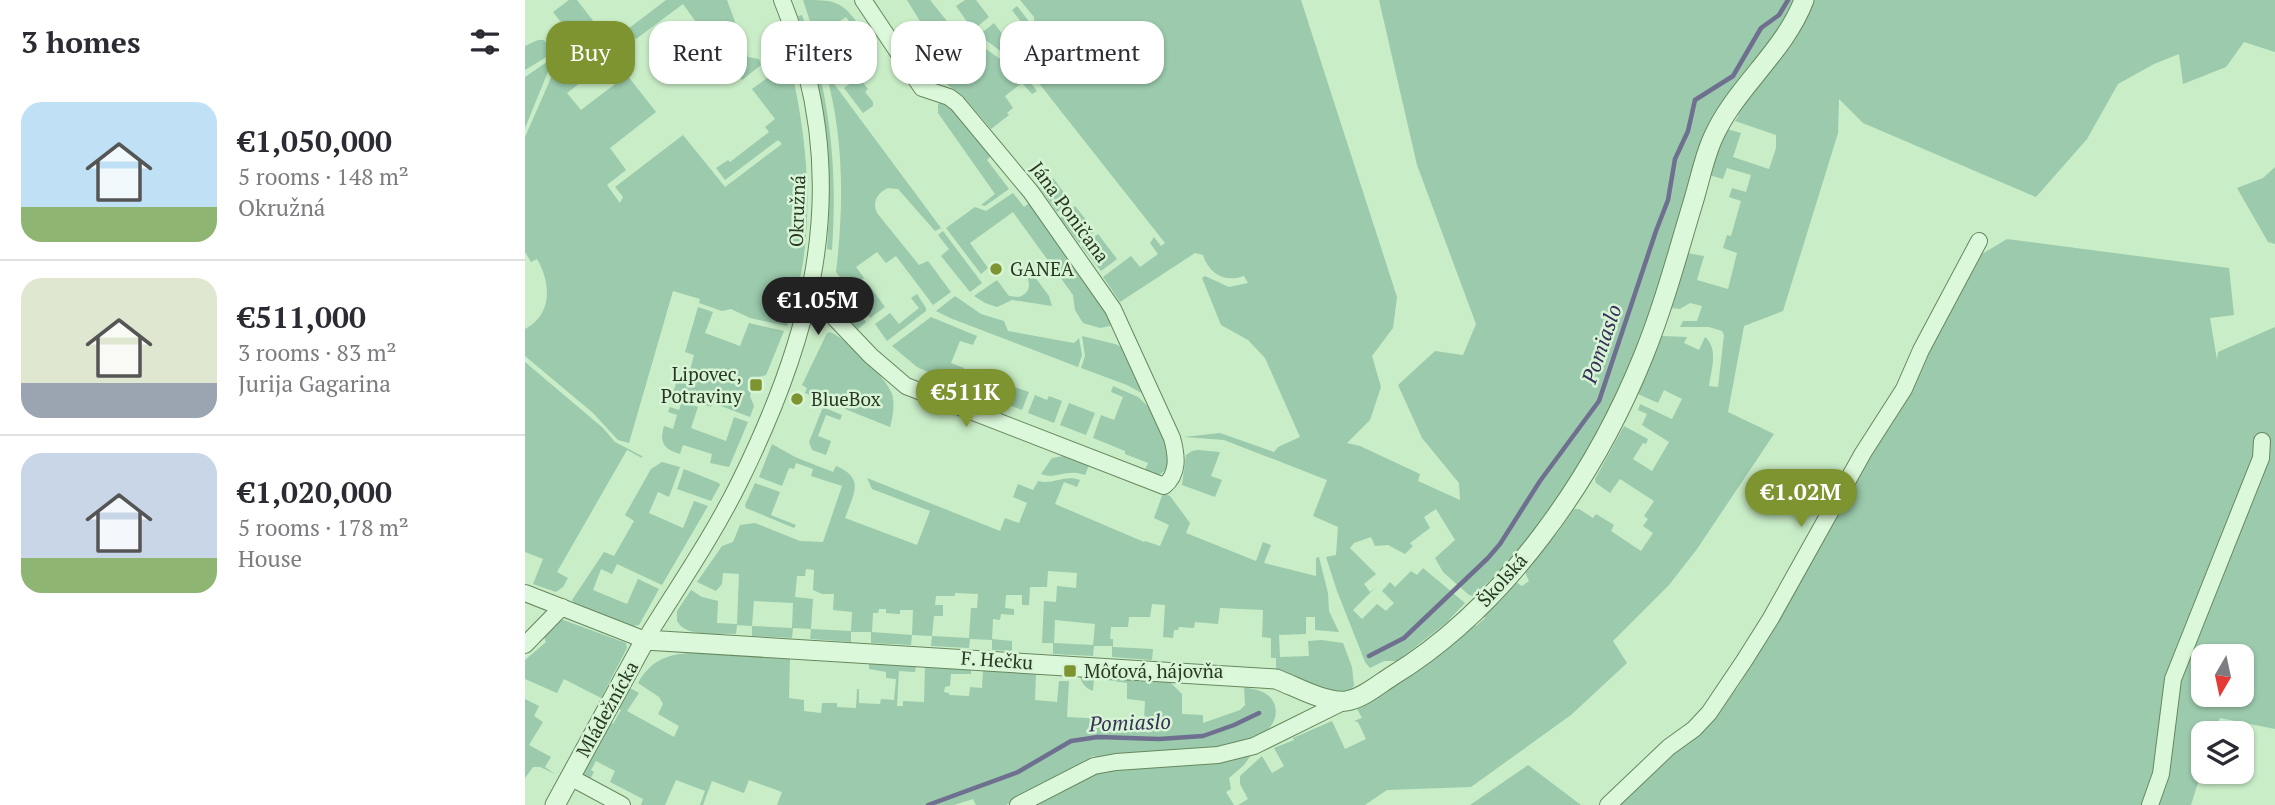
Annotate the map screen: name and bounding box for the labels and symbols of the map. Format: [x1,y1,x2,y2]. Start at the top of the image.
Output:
street label: Jána Poničana [1025,156,1116,268]
street label: Okružná [783,174,810,248]
place label: GANEA [1010,256,1074,281]
marker: GANEA [988,261,1004,277]
pin: €1.05M [761,278,875,337]
water label: Pomiaslo [1574,300,1628,388]
place label: Lipovec, Potraviny [661,361,742,408]
pin: €511K [917,370,1015,429]
marker: Lipovec, Potraviny [748,377,764,393]
place label: BlueBox [811,386,881,411]
marker: BlueBox [789,391,805,407]
pin: €1.02M [1744,470,1858,529]
street label: Školská [1471,547,1532,612]
north arrow [2191,644,2254,707]
street label: F. Hečku [960,645,1034,675]
street label: Mládežnícka [570,656,643,761]
place label: Môťová, hájovňa [1084,658,1224,683]
marker: Môťová, hájovňa [1062,663,1078,679]
water label: Pomiaslo [1088,707,1171,737]

